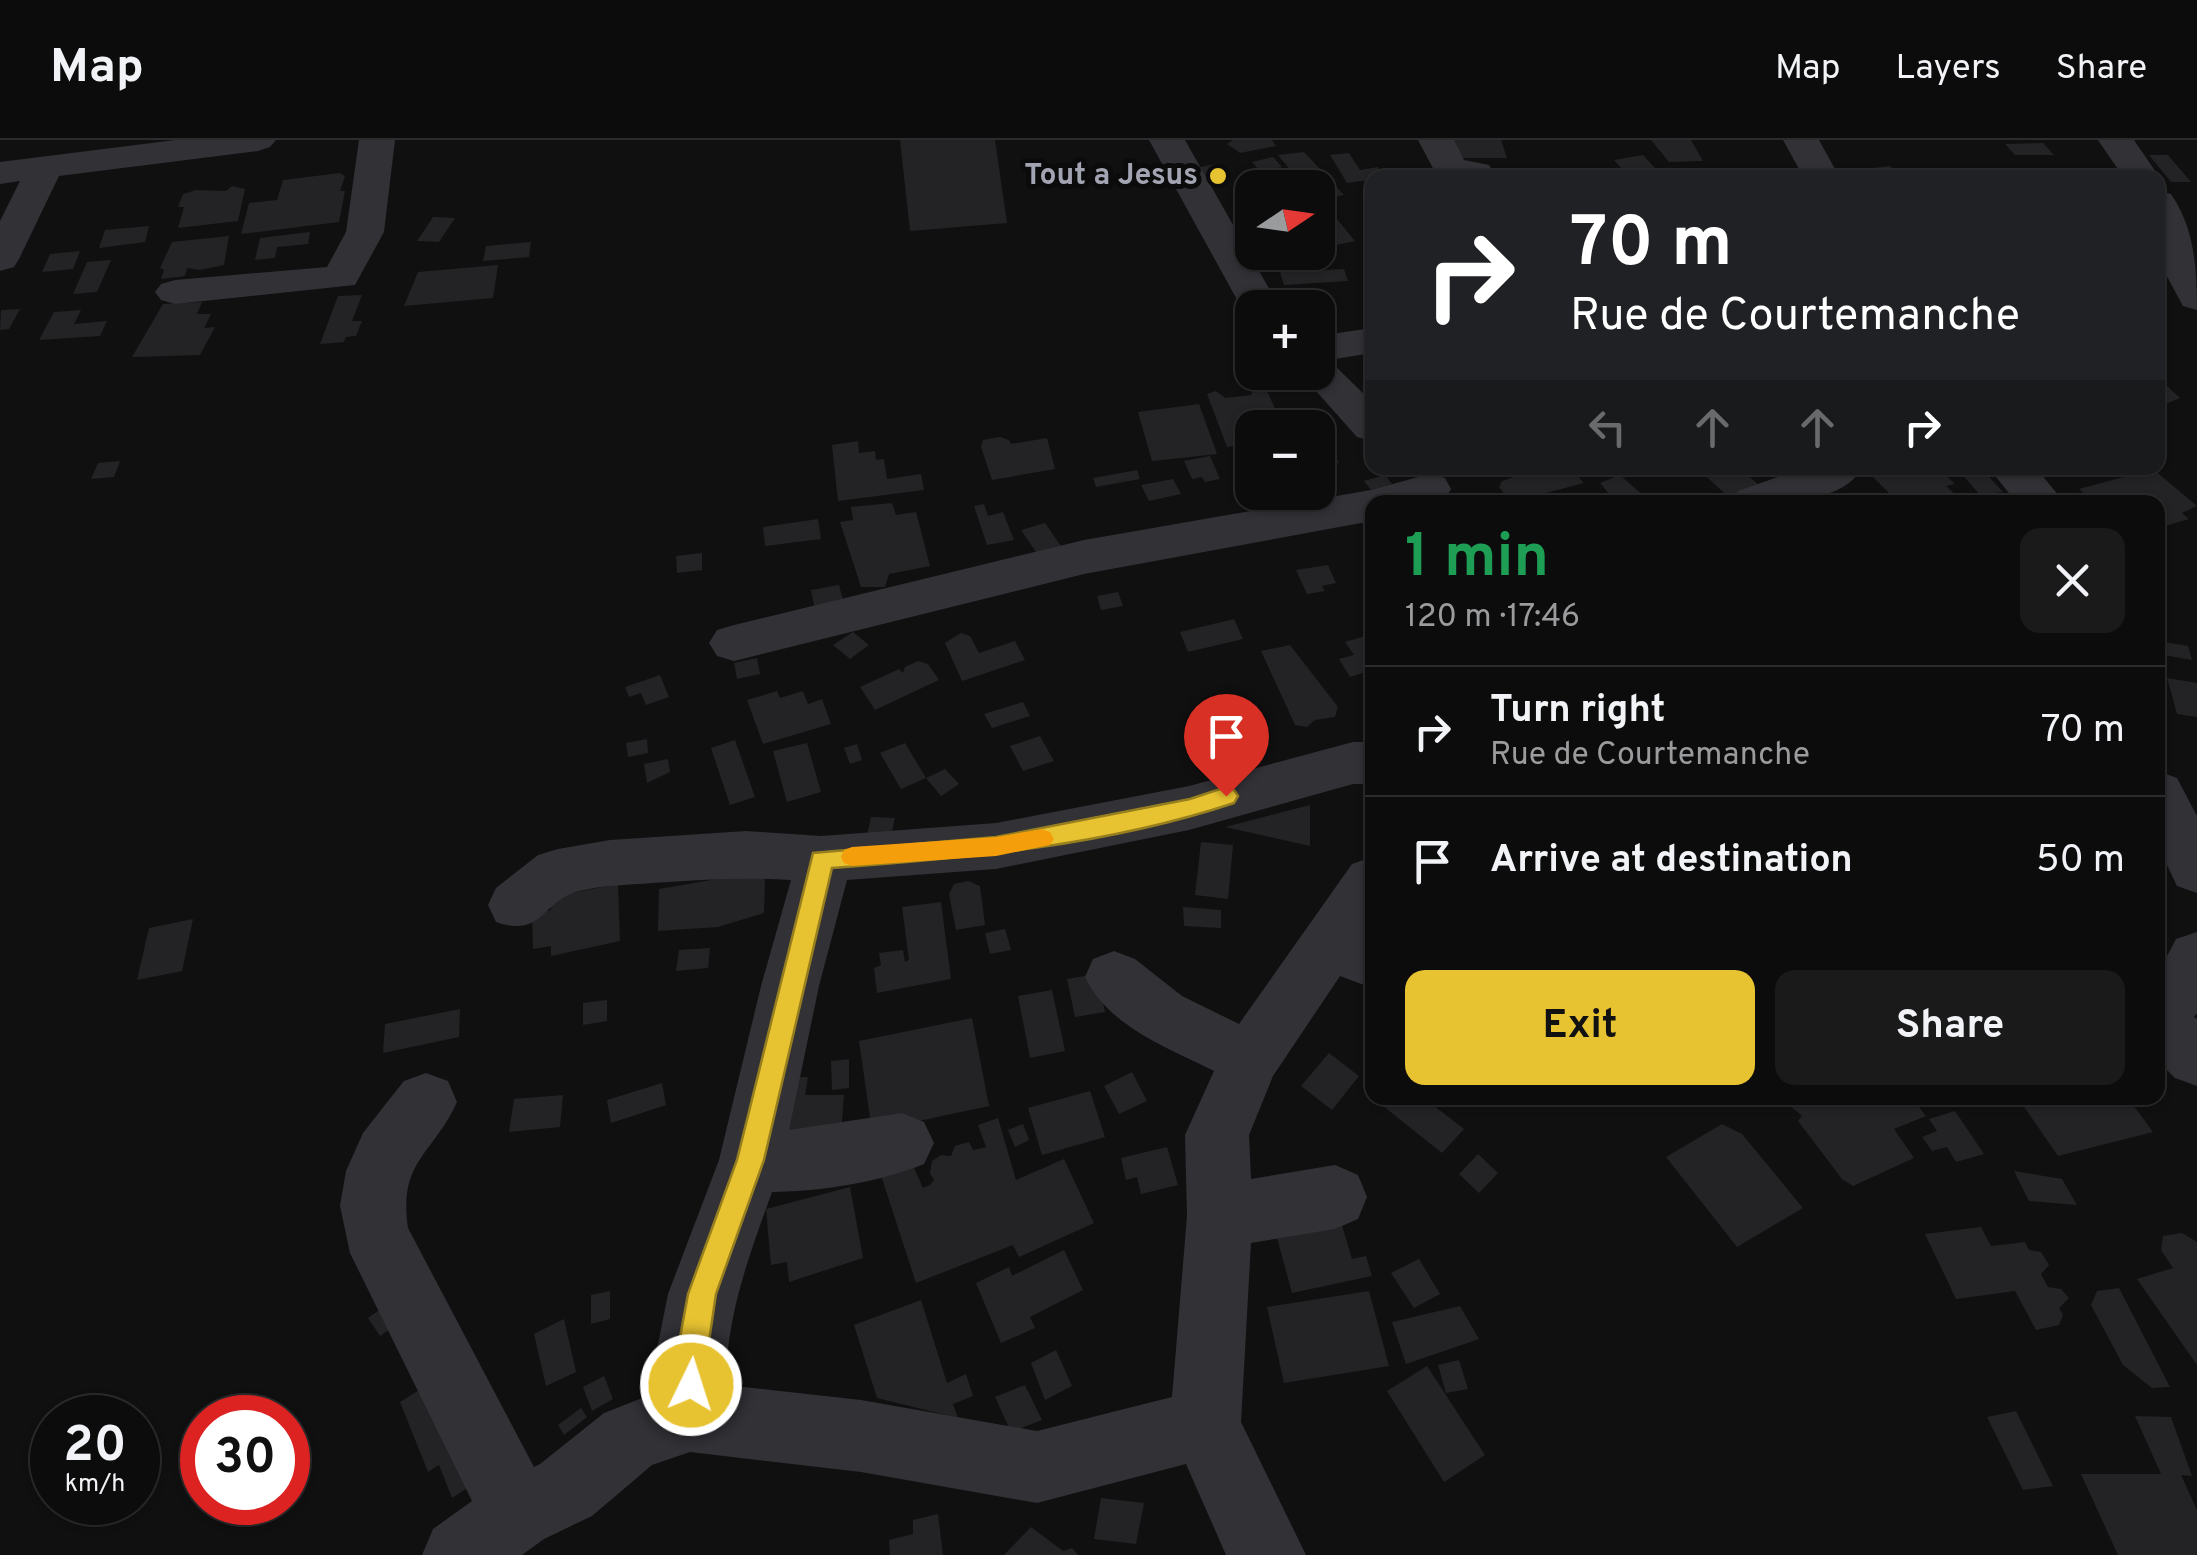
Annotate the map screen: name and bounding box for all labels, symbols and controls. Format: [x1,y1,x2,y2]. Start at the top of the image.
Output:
text: Map [50,39,144,99]
text: Map [1775,47,1841,91]
text: Layers [1896,47,2001,91]
text: Share [2056,47,2147,91]
place label: Tout a Jesus [1024,158,1198,195]
marker: Tout a Jesus [1207,165,1229,187]
north arrow [1235,170,1335,270]
map controls [1235,170,1335,510]
text: 70 m [1570,202,1733,291]
icon: right [1405,210,1535,340]
text: Rue de Courtemanche [1570,289,2020,346]
button: + [1235,290,1335,390]
icon: left [1580,400,1635,455]
icon: ahead [1685,400,1740,455]
icon: ahead [1790,400,1845,455]
icon: right [1895,400,1950,455]
button: − [1235,410,1335,510]
text: 1 min [1405,522,1549,598]
button: close [2020,528,2125,633]
text: 120 m · 17:46 [1405,598,1580,638]
text: Turn right [1490,687,1665,736]
pin [1184,694,1269,797]
icon: right [1405,704,1460,759]
text: 70 m [2041,707,2125,756]
icon: arrive [1199,709,1254,764]
text: Rue de Courtemanche [1490,736,1810,776]
icon: arrive [1405,834,1460,889]
text: Arrive at destination [1490,837,1853,886]
text: 50 m [2036,837,2125,886]
button: Exit [1405,970,1755,1085]
button: Share [1775,970,2125,1085]
position arrow [639,1333,743,1437]
speed limit sign: 30 [180,1395,310,1525]
text: 20 [63,1416,127,1479]
text: km/h [65,1469,125,1501]

